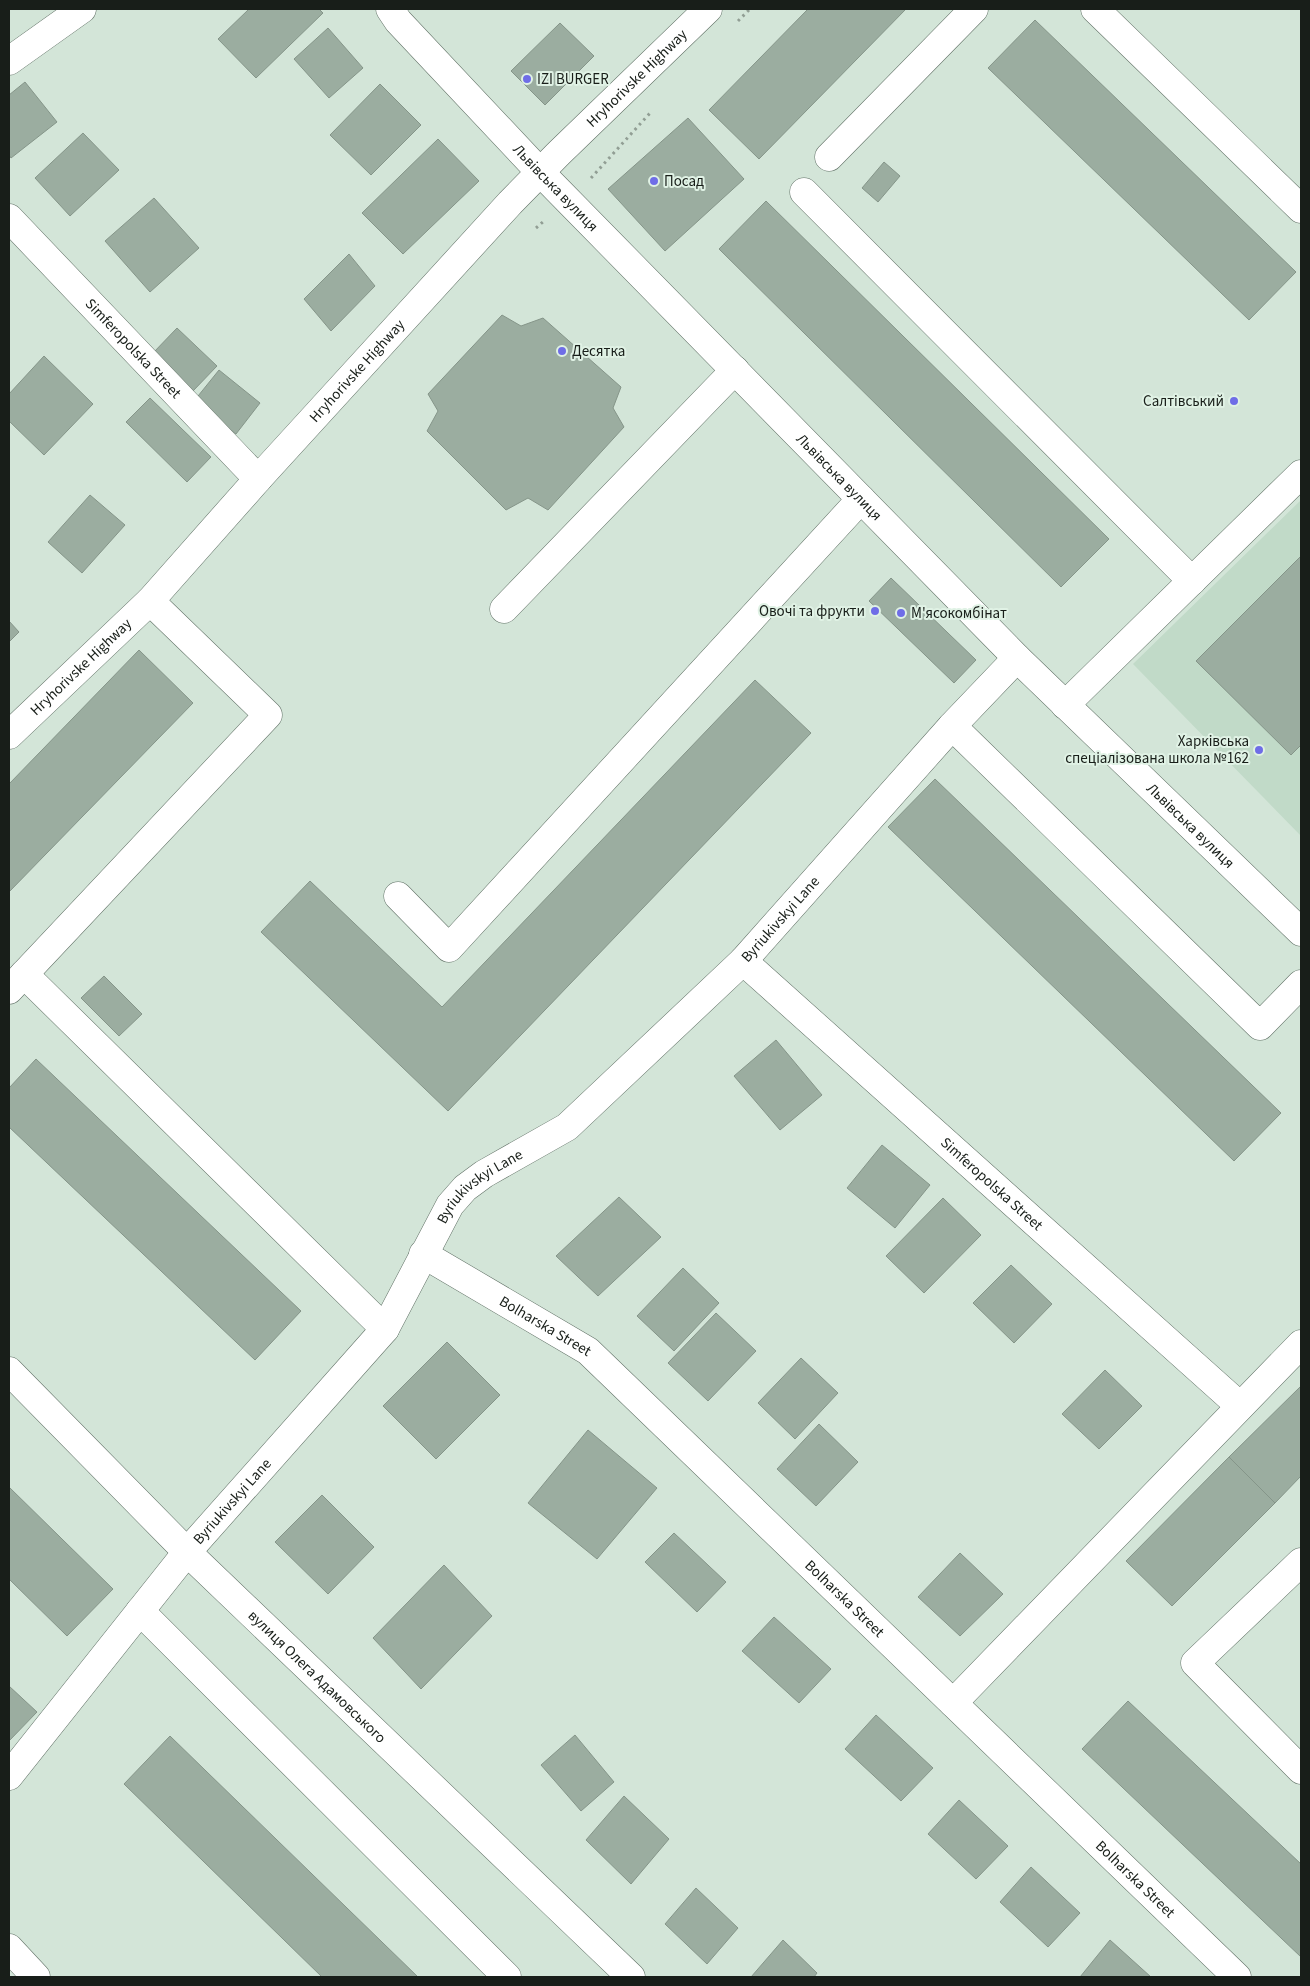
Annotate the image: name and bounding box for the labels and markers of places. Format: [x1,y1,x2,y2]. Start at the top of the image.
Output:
place label: IZI BURGER [537,69,609,90]
marker: IZI BURGER [521,73,533,85]
place label: Посад [664,171,704,192]
marker: Посад [648,175,660,187]
place label: Десятка [572,341,625,362]
marker: Десятка [556,345,568,357]
place label: Салтівський [1143,391,1224,412]
marker: Салтівський [1228,395,1240,407]
place label: Овочі та фрукти [759,601,865,622]
place label: М'ясокомбінат [911,603,1007,624]
marker: Овочі та фрукти [869,605,881,617]
marker: М'ясокомбінат [895,607,907,619]
place label: Харківська спеціалізована школа №162 [1065,731,1249,769]
marker: Харківська спеціалізована школа №162 [1253,744,1265,756]

